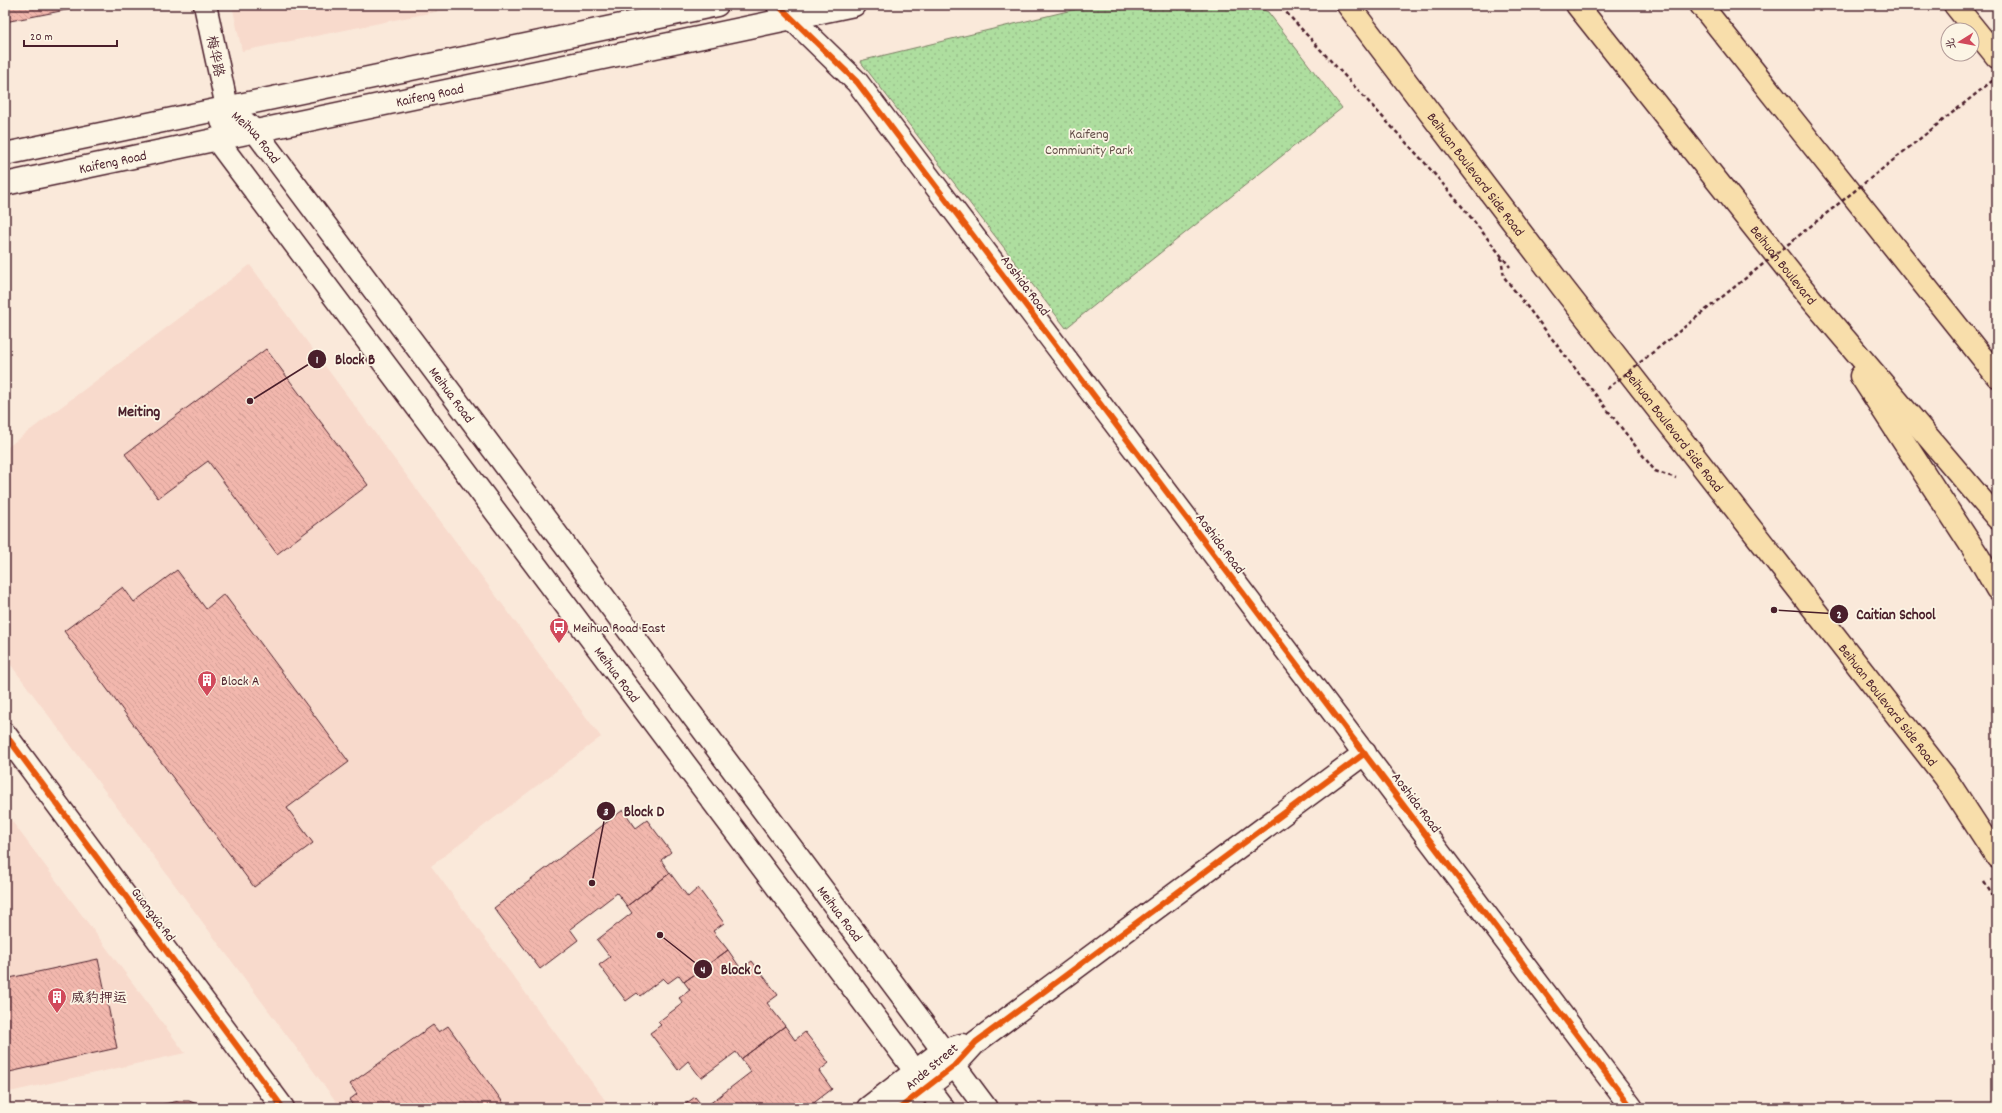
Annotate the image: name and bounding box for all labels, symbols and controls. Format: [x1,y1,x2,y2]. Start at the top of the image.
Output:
scale bar [24,22,117,48]
north arrow [1940,22,1980,62]
text: 20 m [30,29,53,46]
street label: 梅华路 [200,34,228,79]
text: 北 [1943,37,1961,50]
street label: Kaifeng Road [394,80,466,113]
street label: Meihua Road [226,107,284,168]
street label: Beihuan Boulevard Side Road [1421,109,1528,241]
park label: Kaifeng Commiunity Park [1045,125,1133,161]
street label: Kaifeng Road [77,146,149,180]
street label: Beihuan Boulevard [1744,222,1820,310]
street label: Aoshida Road [995,252,1054,321]
callout: Block B [307,346,383,373]
text: Block B [335,350,375,372]
text: 1 [316,352,319,369]
street label: Meihua Road [423,364,478,428]
street label: Beihuan Boulevard Side Road [1618,366,1727,497]
district label: Meiting [118,401,160,424]
street label: Aoshida Road [1190,510,1249,579]
callout: Caitian School [1829,600,1944,627]
text: Caitian School [1856,605,1936,627]
text: 2 [1836,607,1842,624]
bus stop icon: Meihua Road East [548,616,570,644]
place label: Meihua Road East [573,619,666,639]
street label: Beihuan Boulevard Side Road [1833,640,1941,771]
street label: Meihua Road [588,643,644,708]
building icon: Block A [196,669,218,697]
place label: Block A [221,672,260,692]
street label: Aoshida Road [1386,769,1445,838]
callout: Block D [596,798,673,825]
text: Block D [624,802,665,824]
text: 3 [603,804,609,821]
street label: Meihua Road [811,882,866,947]
street label: Guangxia Rd [125,884,179,946]
callout: Block C [693,956,769,983]
text: Block C [721,960,762,982]
text: 4 [701,962,706,979]
building icon: 威豹押运 [46,986,68,1014]
place label: 威豹押运 [71,989,127,1009]
street label: Ande Street [901,1039,963,1096]

